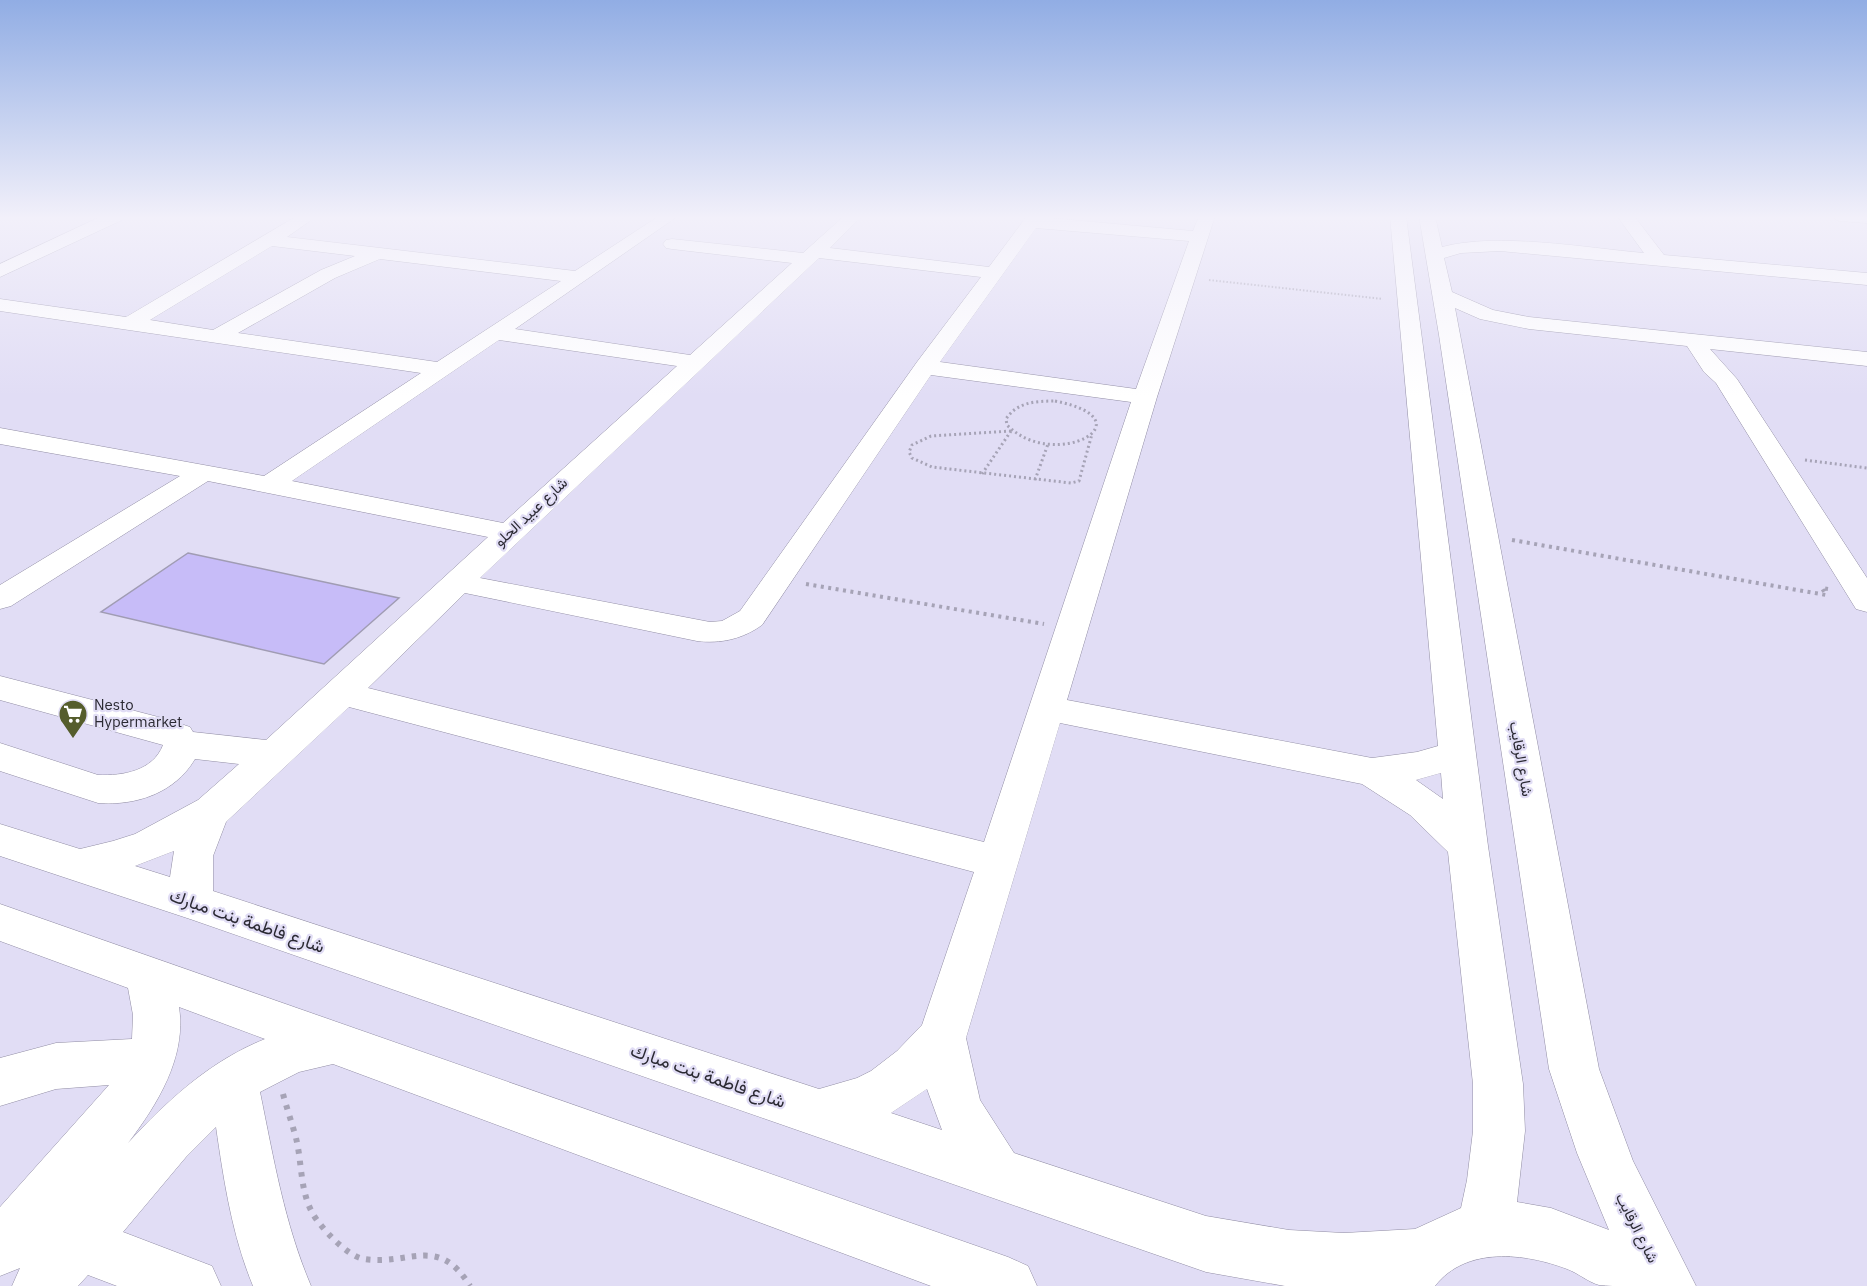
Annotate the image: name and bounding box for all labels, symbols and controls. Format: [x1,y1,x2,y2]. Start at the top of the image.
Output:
street label: شارع عبيد الحلو [490,473,573,552]
place label: Nesto Hypermarket [94,695,182,731]
supermarket icon: Nesto Hypermarket [57,698,89,740]
street label: شارع الرقايب [1504,720,1537,798]
street label: شارع فاطمة بنت مبارك [166,883,328,959]
street label: شارع فاطمة بنت مبارك [627,1038,789,1114]
street label: شارع الرقايب [1610,1190,1663,1267]

